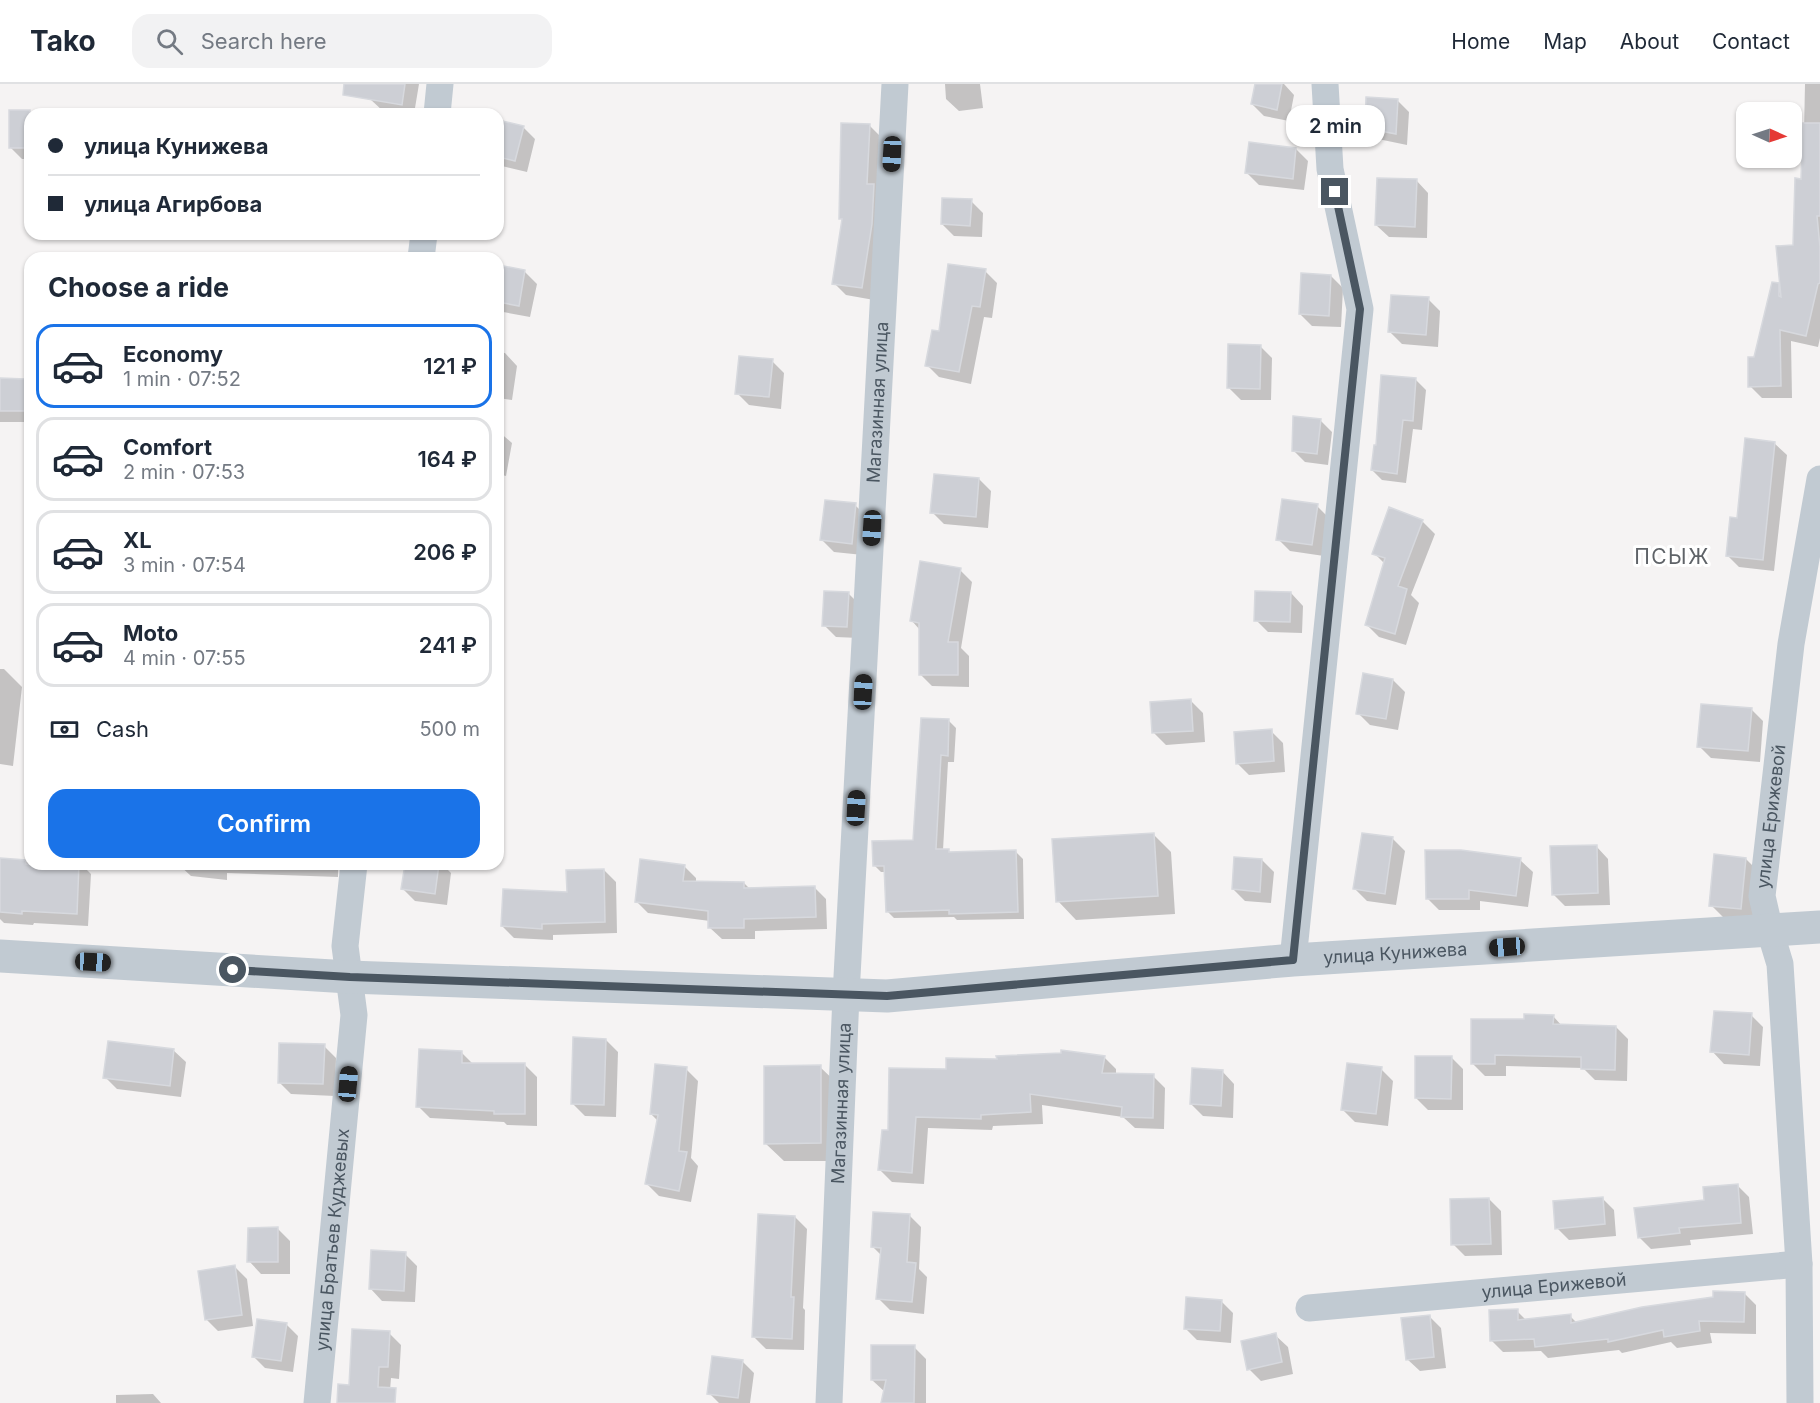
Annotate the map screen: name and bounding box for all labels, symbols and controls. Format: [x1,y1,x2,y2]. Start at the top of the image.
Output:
search box [132,14,552,68]
text: Tako [30,24,96,58]
icon: search [153,25,186,58]
text: Search here [201,28,326,54]
text: Home [1451,29,1510,54]
text: Map [1543,29,1587,54]
text: About [1620,29,1679,54]
text: Contact [1712,29,1790,54]
north arrow [1736,102,1802,168]
map controls [1736,102,1802,168]
callout: 2 min [1286,105,1384,147]
text: 2 min [1309,114,1362,138]
text: улица Кунижева [84,133,268,159]
car [882,136,902,172]
route end [1321,178,1348,205]
text: улица Агирбова [84,191,262,217]
text: Choose a ride [48,271,229,304]
street label: Магазинная улица [863,321,892,483]
icon: car [51,339,105,393]
text: Economy [123,341,223,367]
text: 121 ₽ [423,353,477,379]
text: 1 min · 07:52 [123,367,241,391]
icon: car [51,432,105,486]
text: Comfort [123,434,212,460]
text: 164 ₽ [417,446,477,472]
text: 2 min · 07:53 [123,460,245,484]
car [862,510,882,546]
icon: car [51,525,105,579]
text: XL [123,527,152,553]
text: 206 ₽ [413,539,477,565]
district label: ПСЫЖ [1634,544,1710,569]
text: 3 min · 07:54 [123,553,246,577]
icon: car [51,618,105,672]
text: Moto [123,620,178,646]
text: 241 ₽ [419,632,477,658]
text: 4 min · 07:55 [123,646,246,670]
car [853,674,873,710]
icon: cash [48,713,81,746]
text: Cash [96,716,149,742]
text: 500 m [419,717,480,741]
street label: улица Ерижевой [1752,743,1789,890]
button: Confirm [48,789,480,858]
car [846,790,866,826]
car [1488,937,1526,957]
street label: улица Кунижева [1323,938,1468,968]
car [75,952,111,972]
route start [219,956,246,983]
street label: Магазинная улица [827,1022,855,1184]
car [337,1065,359,1103]
street label: улица Братьев Куджевых [311,1127,353,1352]
street label: улица Ерижевой [1481,1269,1627,1302]

